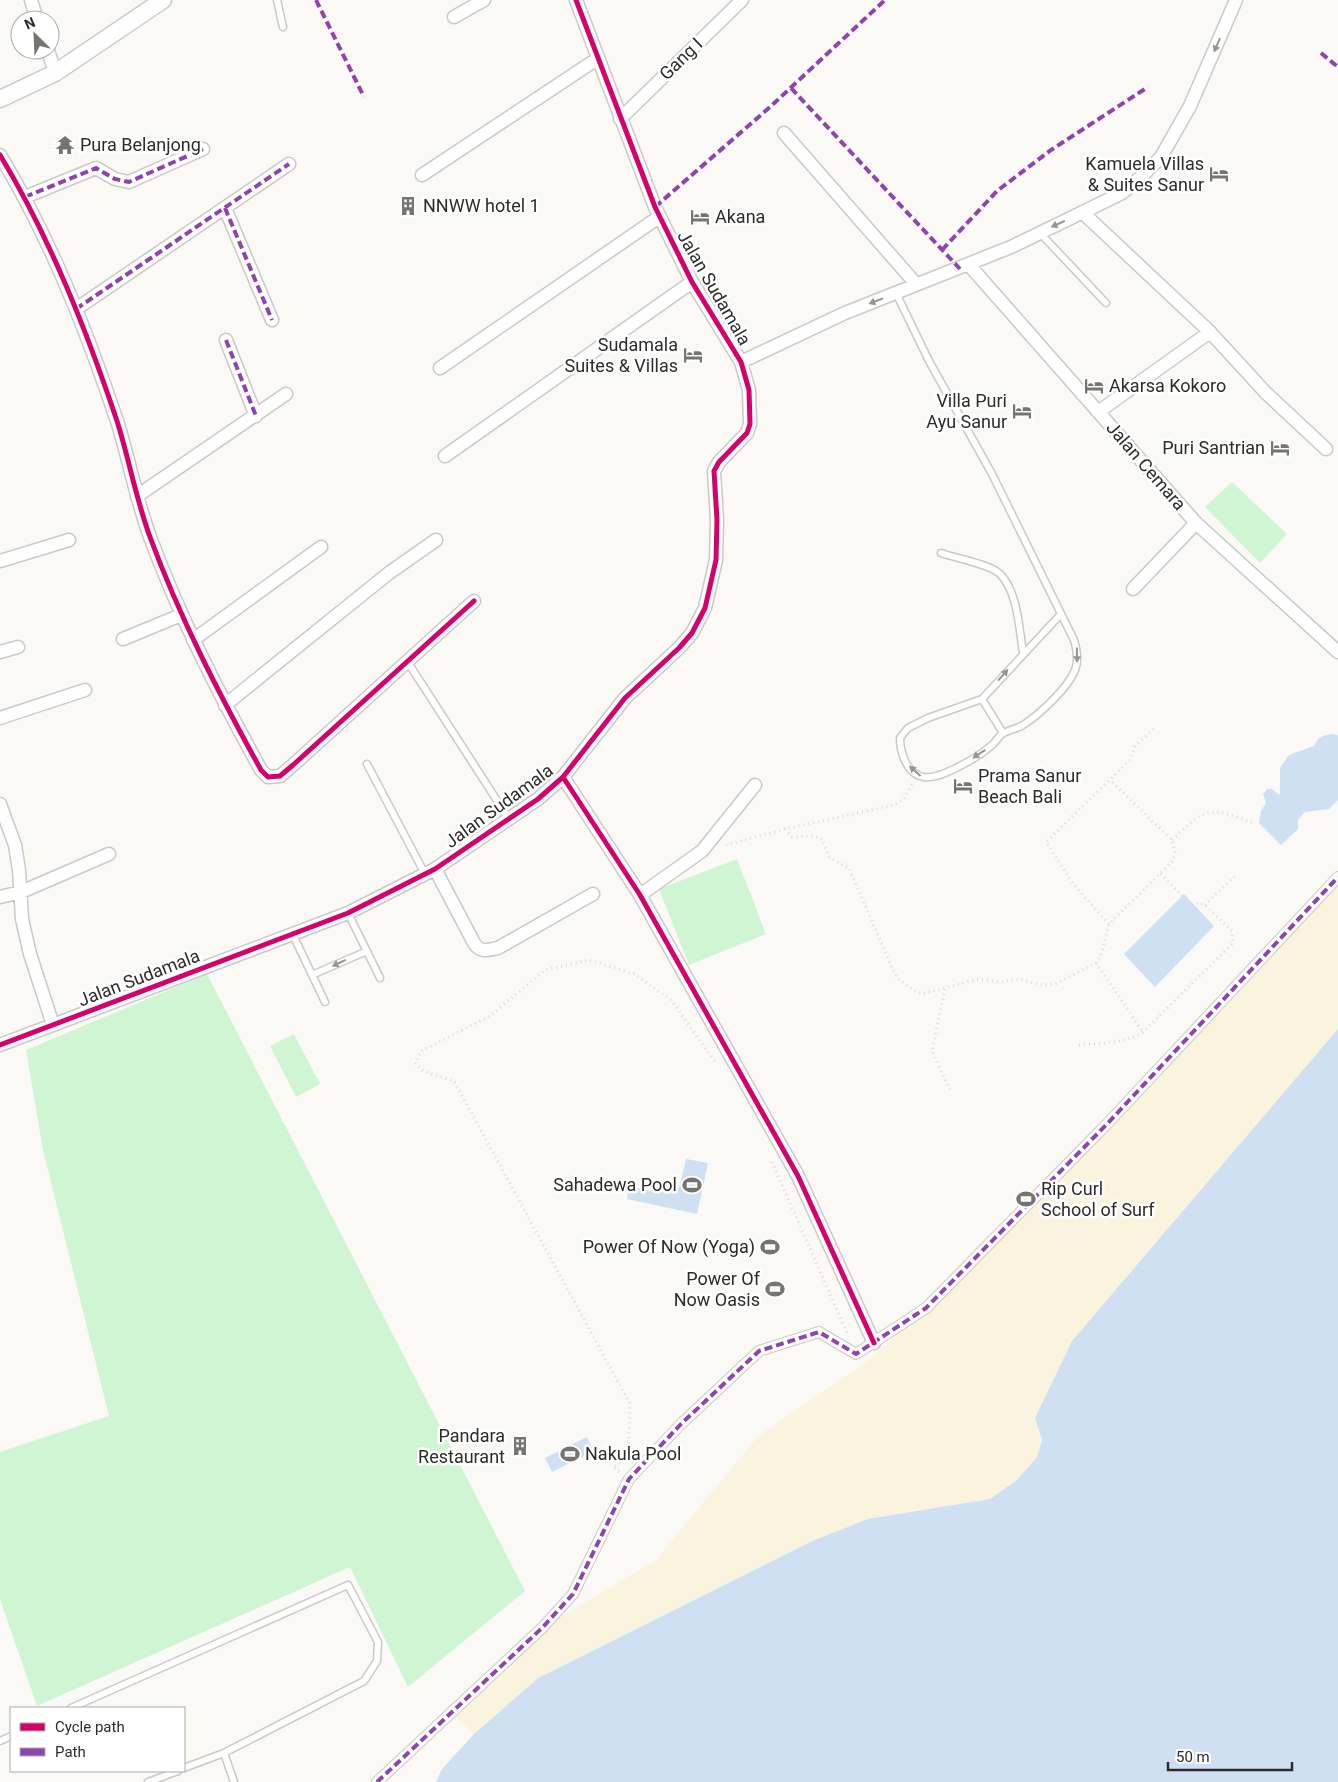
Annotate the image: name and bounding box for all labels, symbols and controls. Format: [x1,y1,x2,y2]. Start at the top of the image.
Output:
north arrow [10,10,60,60]
text: N [22,14,37,32]
street label: Gang I [655,33,706,84]
one-way arrow [1212,38,1220,52]
temple icon: Pura Belanjong [54,134,76,156]
place label: Pura Belanjong [80,134,201,155]
place label: Kamuela Villas & Suites Sanur [1085,153,1204,195]
hotel icon: Kamuela Villas & Suites Sanur [1208,163,1230,185]
building icon: NNWW hotel 1 [397,195,419,217]
place label: NNWW hotel 1 [423,195,540,216]
hotel icon: Akana [689,206,711,228]
place label: Akana [715,206,765,227]
one-way arrow [1051,220,1065,228]
street label: Jalan Sudamala [673,227,756,349]
one-way arrow [869,297,883,305]
place label: Sudamala Suites & Villas [564,334,678,376]
hotel icon: Sudamala Suites & Villas [682,344,704,366]
hotel icon: Akarsa Kokoro [1083,375,1105,397]
place label: Akarsa Kokoro [1109,375,1226,396]
place label: Villa Puri Ayu Sanur [926,390,1007,432]
hotel icon: Villa Puri Ayu Sanur [1011,400,1033,422]
street label: Jalan Cemara [1102,417,1191,514]
place label: Puri Santrian [1162,437,1265,458]
hotel icon: Puri Santrian [1269,437,1291,459]
one-way arrow [1073,648,1081,664]
one-way arrow [998,669,1009,682]
one-way arrow [972,750,985,759]
street label: Jalan Sudamala [441,759,557,852]
one-way arrow [909,765,921,777]
place label: Prama Sanur Beach Bali [978,765,1081,807]
hotel icon: Prama Sanur Beach Bali [952,775,974,797]
street label: Jalan Sudamala [75,945,203,1010]
one-way arrow [332,959,347,967]
place label: Sahadewa Pool [553,1174,677,1195]
sports icon: Sahadewa Pool [681,1174,703,1196]
place label: Rip Curl School of Surf [1041,1178,1155,1220]
sports icon: Rip Curl School of Surf [1015,1188,1037,1210]
place label: Power Of Now (Yoga) [583,1236,755,1258]
sports icon: Power Of Now (Yoga) [759,1236,781,1258]
place label: Power Of Now Oasis [674,1268,761,1310]
sports icon: Power Of Now Oasis [764,1278,786,1300]
place label: Pandara Restaurant [418,1425,505,1467]
building icon: Pandara Restaurant [509,1435,531,1457]
sports icon: Nakula Pool [559,1443,581,1465]
place label: Nakula Pool [585,1443,681,1464]
legend [10,1707,185,1772]
text: Cycle path [55,1718,125,1736]
scale bar [1168,1740,1292,1772]
text: Path [55,1743,86,1761]
text: 50 m [1176,1748,1210,1766]

